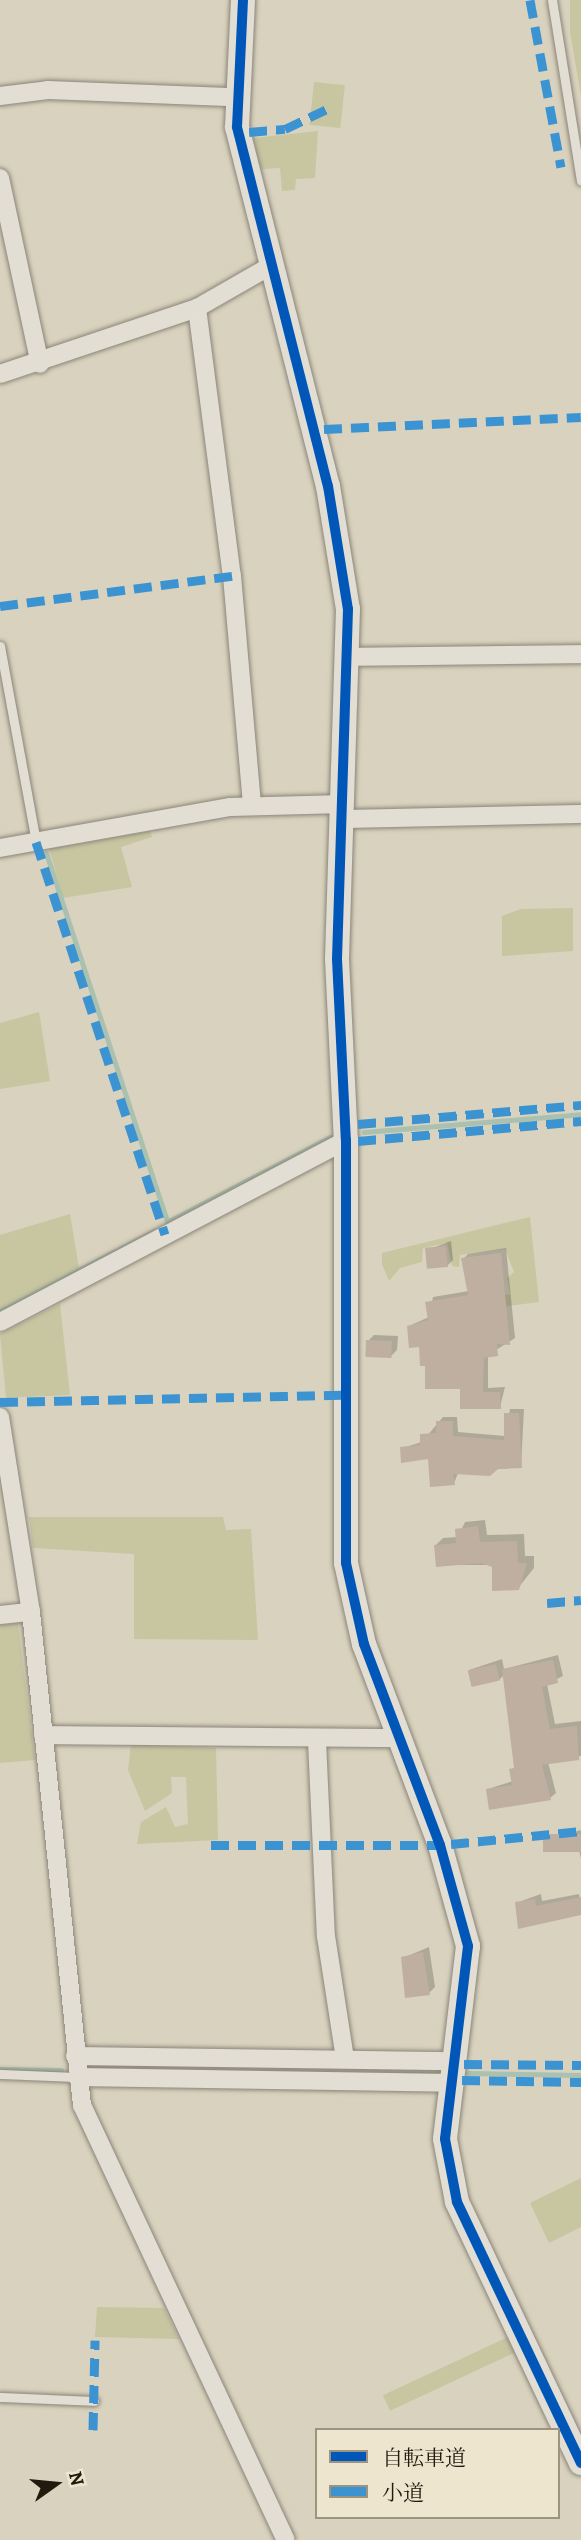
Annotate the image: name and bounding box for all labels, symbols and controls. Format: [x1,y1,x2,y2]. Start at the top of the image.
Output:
legend [315,2428,560,2519]
text: 自転車道 [382,2444,466,2472]
north arrow [21,2449,91,2519]
text: N [62,2469,91,2489]
text: 小道 [382,2479,424,2507]

